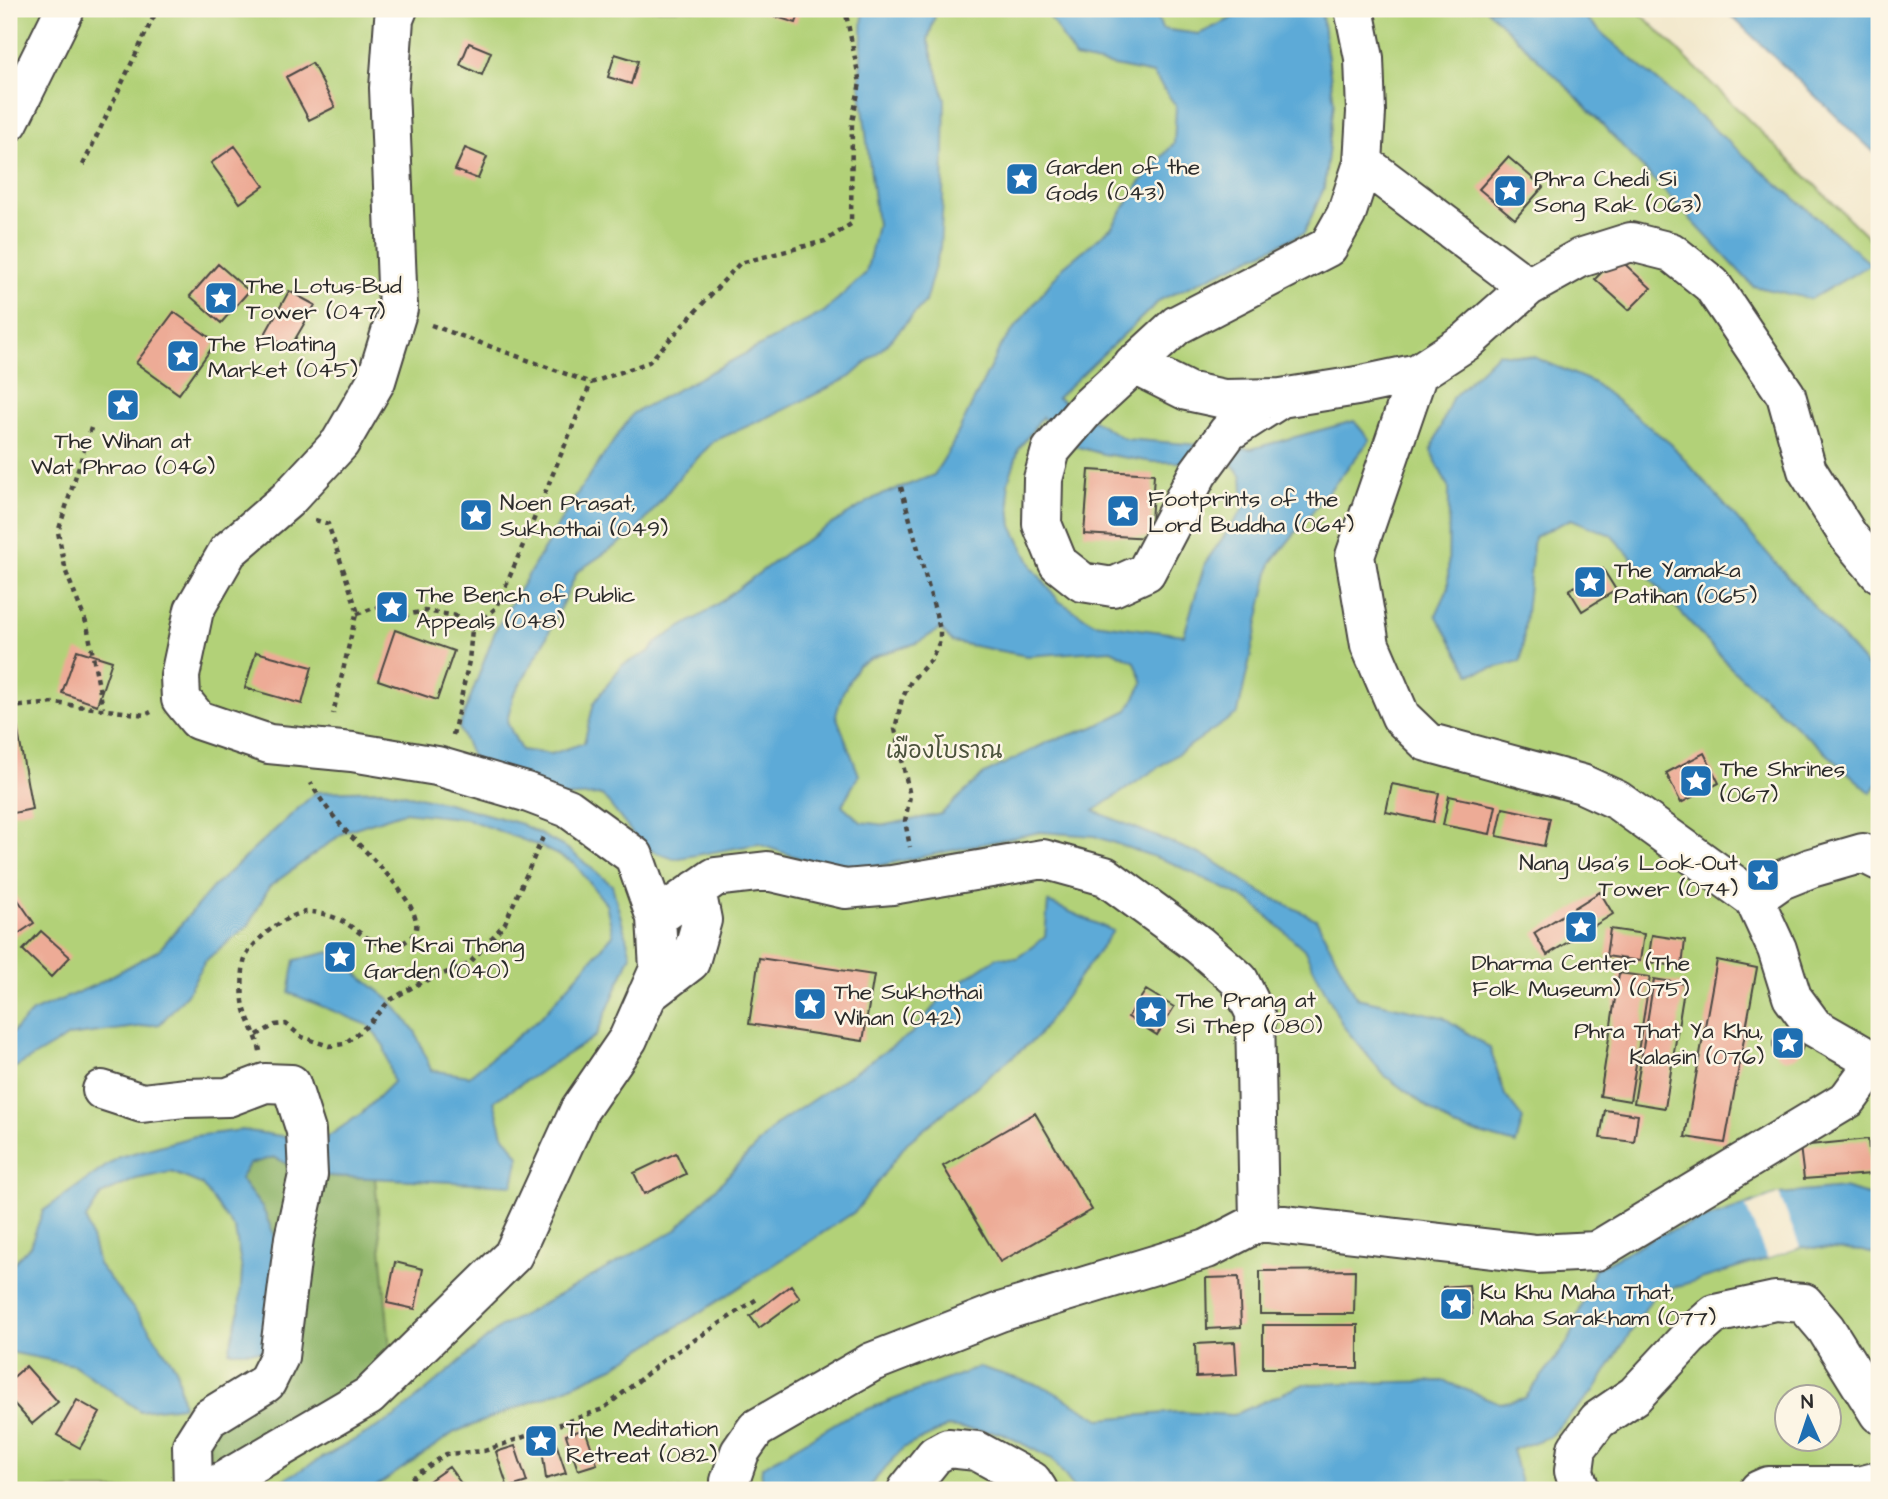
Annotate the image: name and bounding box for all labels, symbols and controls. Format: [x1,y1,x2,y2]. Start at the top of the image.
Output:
place label: Garden of the Gods (043) [1046,151,1200,209]
place icon: Garden of the Gods (043) [1003,160,1041,198]
place label: Phra Chedi Si Song Rak (063) [1534,163,1701,222]
place icon: Phra Chedi Si Song Rak (063) [1491,172,1529,210]
place label: The Lotus-Bud Tower (047) [246,270,402,328]
place icon: The Lotus-Bud Tower (047) [202,279,240,317]
place label: The Floating Market (045) [208,328,358,386]
place icon: The Floating Market (045) [164,337,202,375]
place icon: The Wihan at Wat Phrao (046) [104,386,142,424]
place label: The Wihan at Wat Phrao (046) [31,425,215,483]
place label: Footprints of the Lord Buddha (064) [1148,483,1354,541]
place label: Noen Prasat, Sukhothai (049) [500,487,668,545]
place icon: Footprints of the Lord Buddha (064) [1104,492,1142,530]
place icon: Noen Prasat, Sukhothai (049) [457,496,495,534]
place label: The Yamaka Patihan (065) [1614,554,1757,612]
place icon: The Yamaka Patihan (065) [1571,563,1609,601]
place label: The Bench of Public Appeals (048) [416,579,636,637]
place icon: The Bench of Public Appeals (048) [373,588,411,626]
park label: เมืองโบราณ [886,734,1002,767]
place label: The Shrines (067) [1720,753,1845,811]
place icon: The Shrines (067) [1677,762,1715,800]
place label: Nang Usa's Look-Out Tower (074) [1519,847,1739,905]
place icon: Nang Usa's Look-Out Tower (074) [1744,856,1782,894]
place icon: Dharma Center (The Folk Museum) (075) [1562,908,1600,946]
place label: The Krai Thong Garden (040) [364,929,525,987]
place icon: The Krai Thong Garden (040) [321,938,359,976]
place label: Dharma Center (The Folk Museum) (075) [1472,947,1690,1005]
place label: The Sukhothai Wihan (042) [834,976,983,1034]
place label: The Prang at Si Thep (080) [1176,984,1323,1042]
place icon: The Sukhothai Wihan (042) [791,985,829,1023]
place icon: The Prang at Si Thep (080) [1132,993,1170,1031]
place label: Phra That Ya Khu, Kalasin (076) [1574,1015,1764,1073]
place icon: Phra That Ya Khu, Kalasin (076) [1769,1024,1807,1062]
place label: Ku Khu Maha That, Maha Sarakham (077) [1480,1276,1716,1334]
place icon: Ku Khu Maha That, Maha Sarakham (077) [1437,1285,1475,1323]
north arrow [1772,1384,1842,1454]
text: N [1801,1389,1814,1416]
place label: The Meditation Retreat (082) [566,1413,718,1471]
place icon: The Meditation Retreat (082) [522,1422,560,1460]

